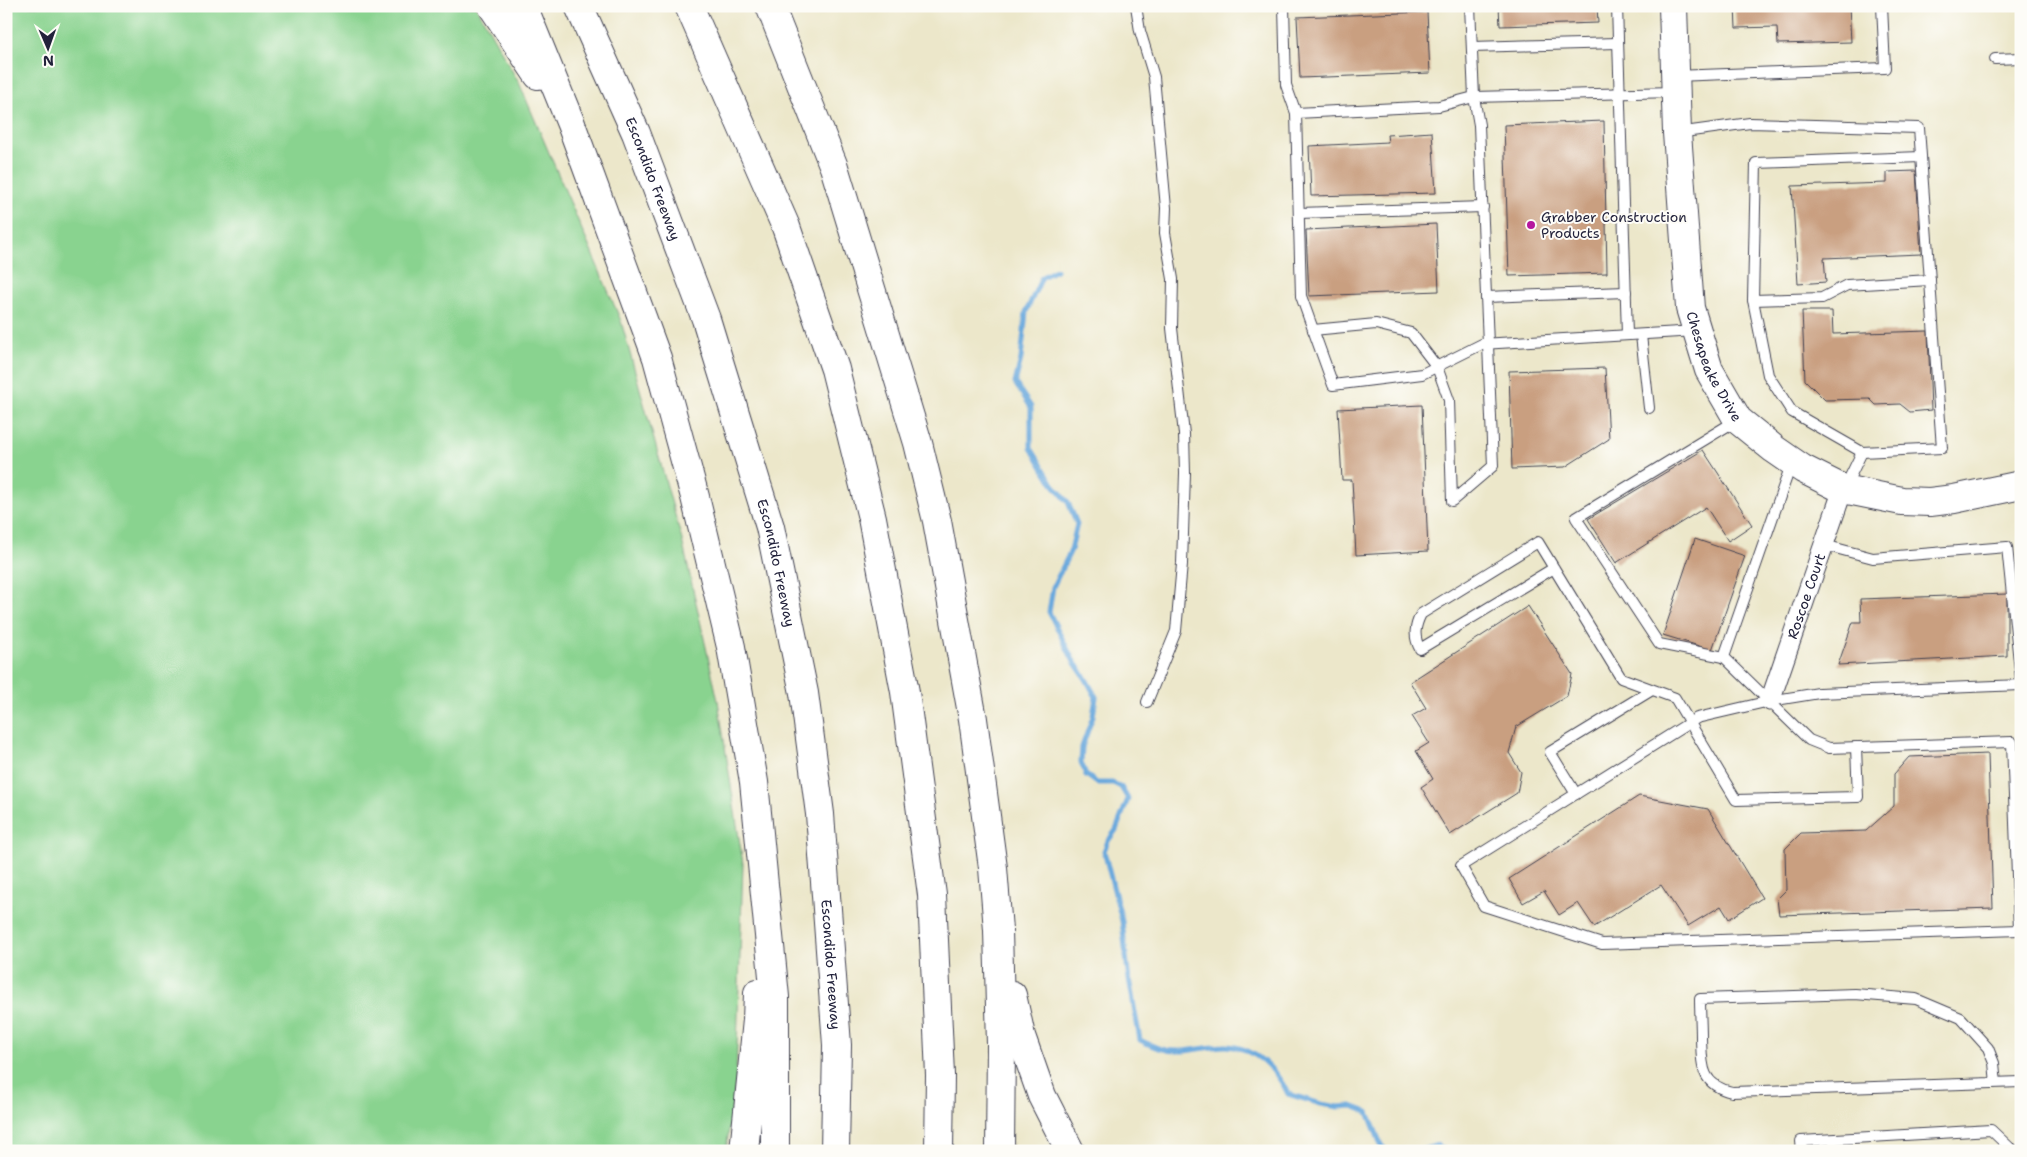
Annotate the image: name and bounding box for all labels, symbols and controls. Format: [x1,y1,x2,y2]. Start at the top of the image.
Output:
north arrow [22,22,72,72]
text: N [43,52,54,70]
street label: Escondido Freeway [621,114,685,243]
place label: Grabber Construction Products [1541,208,1687,242]
marker: Grabber Construction Products [1525,219,1537,231]
street label: Chesapeake Drive [1683,309,1746,425]
street label: Escondido Freeway [753,497,799,628]
street label: Roscoe Court [1783,551,1829,641]
street label: Escondido Freeway [817,899,845,1030]

